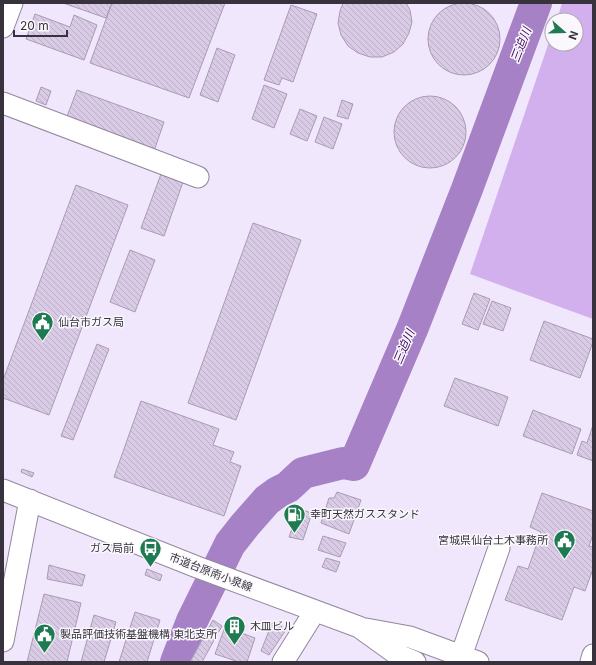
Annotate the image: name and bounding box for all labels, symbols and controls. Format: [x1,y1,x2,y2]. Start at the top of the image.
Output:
scale bar [14,12,67,38]
north arrow [544,12,584,52]
text: 20 m [20,18,49,33]
water label: 三迫川 [507,23,535,64]
text: N [565,29,581,42]
public building icon: 仙台市ガス局 [30,309,56,342]
place label: 仙台市ガス局 [58,315,124,329]
water label: 三迫川 [390,325,418,366]
fuel station icon: 幸町天然ガススタンド [281,501,307,534]
place label: 幸町天然ガススタンド [310,507,420,521]
public building icon: 宮城県仙台土木事務所 [551,527,577,560]
place label: 宮城県仙台土木事務所 [438,533,549,547]
bus stop icon: ガス局前 [137,535,163,568]
place label: ガス局前 [90,541,134,555]
street label: 市道台原南小泉線 [167,550,255,594]
building icon: 木皿ビル [222,613,248,646]
place label: 木皿ビル [250,619,294,633]
public building icon: 製品評価技術基盤機構 東北支所 [31,621,57,654]
place label: 製品評価技術基盤機構 東北支所 [60,627,218,641]

